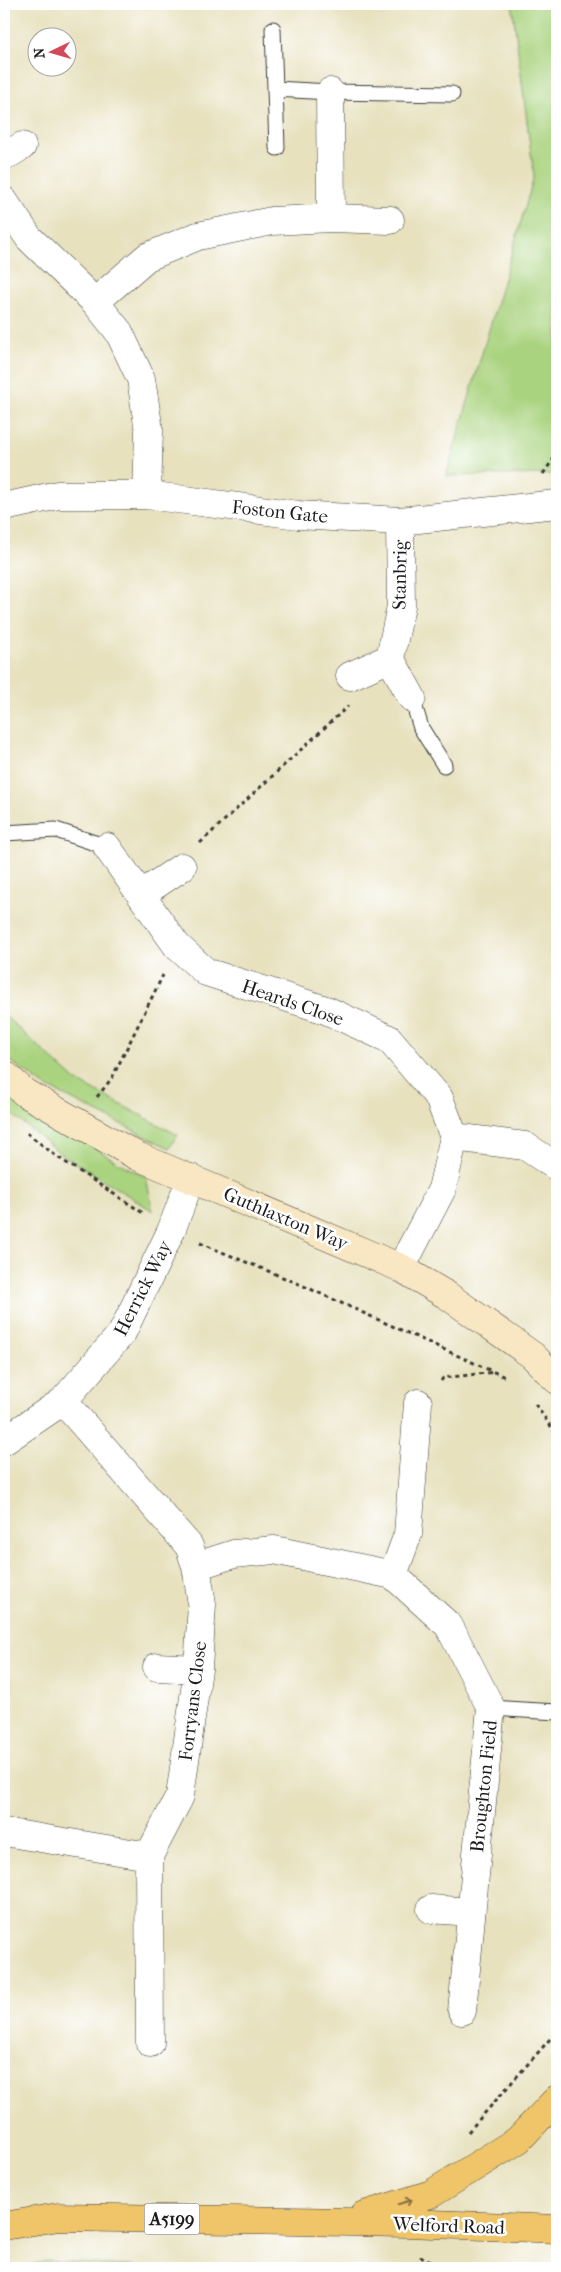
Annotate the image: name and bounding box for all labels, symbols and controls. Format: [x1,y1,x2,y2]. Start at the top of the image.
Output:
north arrow [28,28,78,78]
text: N [31,47,48,59]
street label: Foston Gate [231,496,329,528]
street label: Stanbrig [388,539,412,610]
street label: Heards Close [239,975,346,1031]
street label: Guthlaxton Way [220,1183,352,1255]
street label: Herrick Way [109,1236,177,1340]
street label: Forryans Close [175,1640,211,1762]
street label: Broughton Field [466,1718,502,1853]
one-way arrow [396,2197,412,2207]
road number: A5199 [144,2204,200,2234]
street label: Welford Road [392,2213,506,2239]

